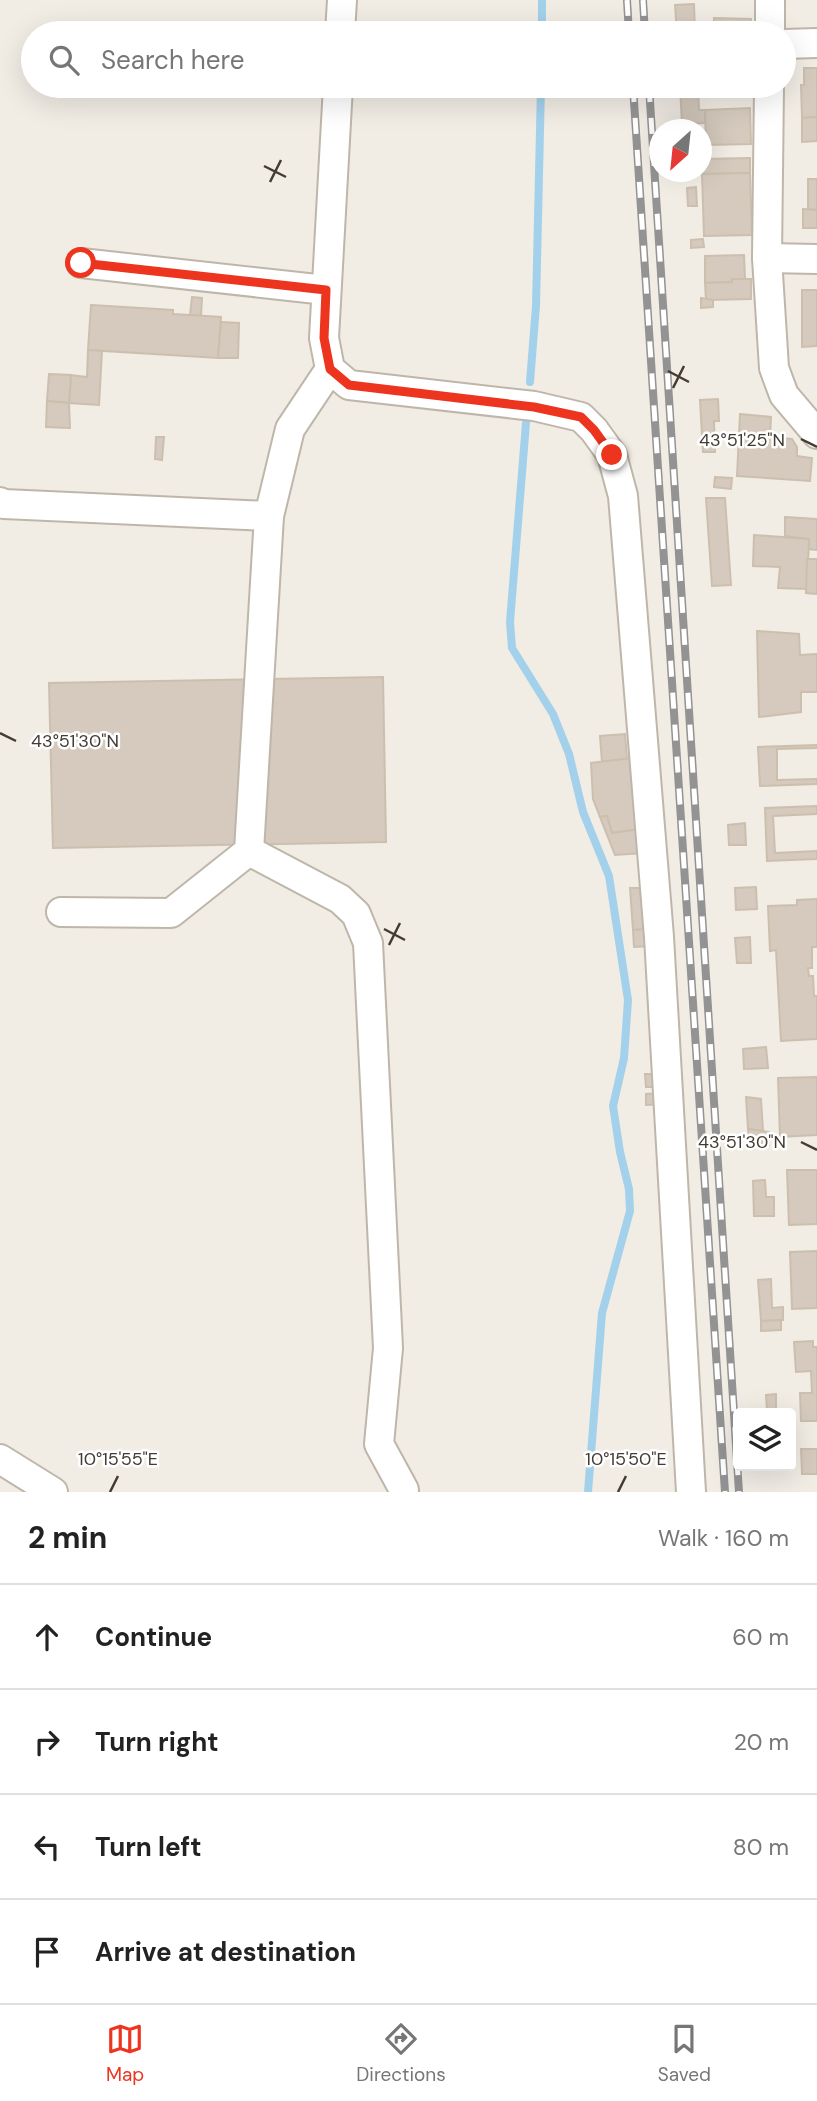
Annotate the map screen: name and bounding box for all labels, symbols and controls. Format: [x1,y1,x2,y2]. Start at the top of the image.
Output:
search box [21,21,796,98]
icon: search [45,41,83,79]
text: Search here [101,43,244,77]
north arrow [649,119,712,182]
route start [65,247,96,278]
text: 43°51'25"N [699,428,785,452]
route end [596,439,627,470]
text: 43°51'30"N [31,729,119,753]
text: 43°51'30"N [698,1130,786,1154]
map controls [733,1408,796,1471]
button: layers [733,1408,796,1471]
text: 10°15'55"E [78,1447,158,1471]
text: 10°15'50"E [585,1447,667,1471]
text: 2 min [28,1518,107,1557]
text: Walk · 160 m [658,1523,789,1553]
icon: ahead [28,1618,66,1656]
text: Continue [95,1620,212,1654]
text: 60 m [732,1622,789,1652]
icon: right [28,1723,66,1761]
text: Turn right [95,1725,219,1759]
text: 20 m [734,1727,789,1757]
icon: left [28,1828,66,1866]
text: Turn left [95,1830,202,1864]
text: 80 m [733,1832,789,1862]
icon: arrive [28,1933,66,1971]
text: Arrive at destination [95,1935,356,1969]
tab: Map [106,2020,144,2087]
tab: Directions [356,2020,446,2087]
tab: Saved [658,2020,711,2087]

